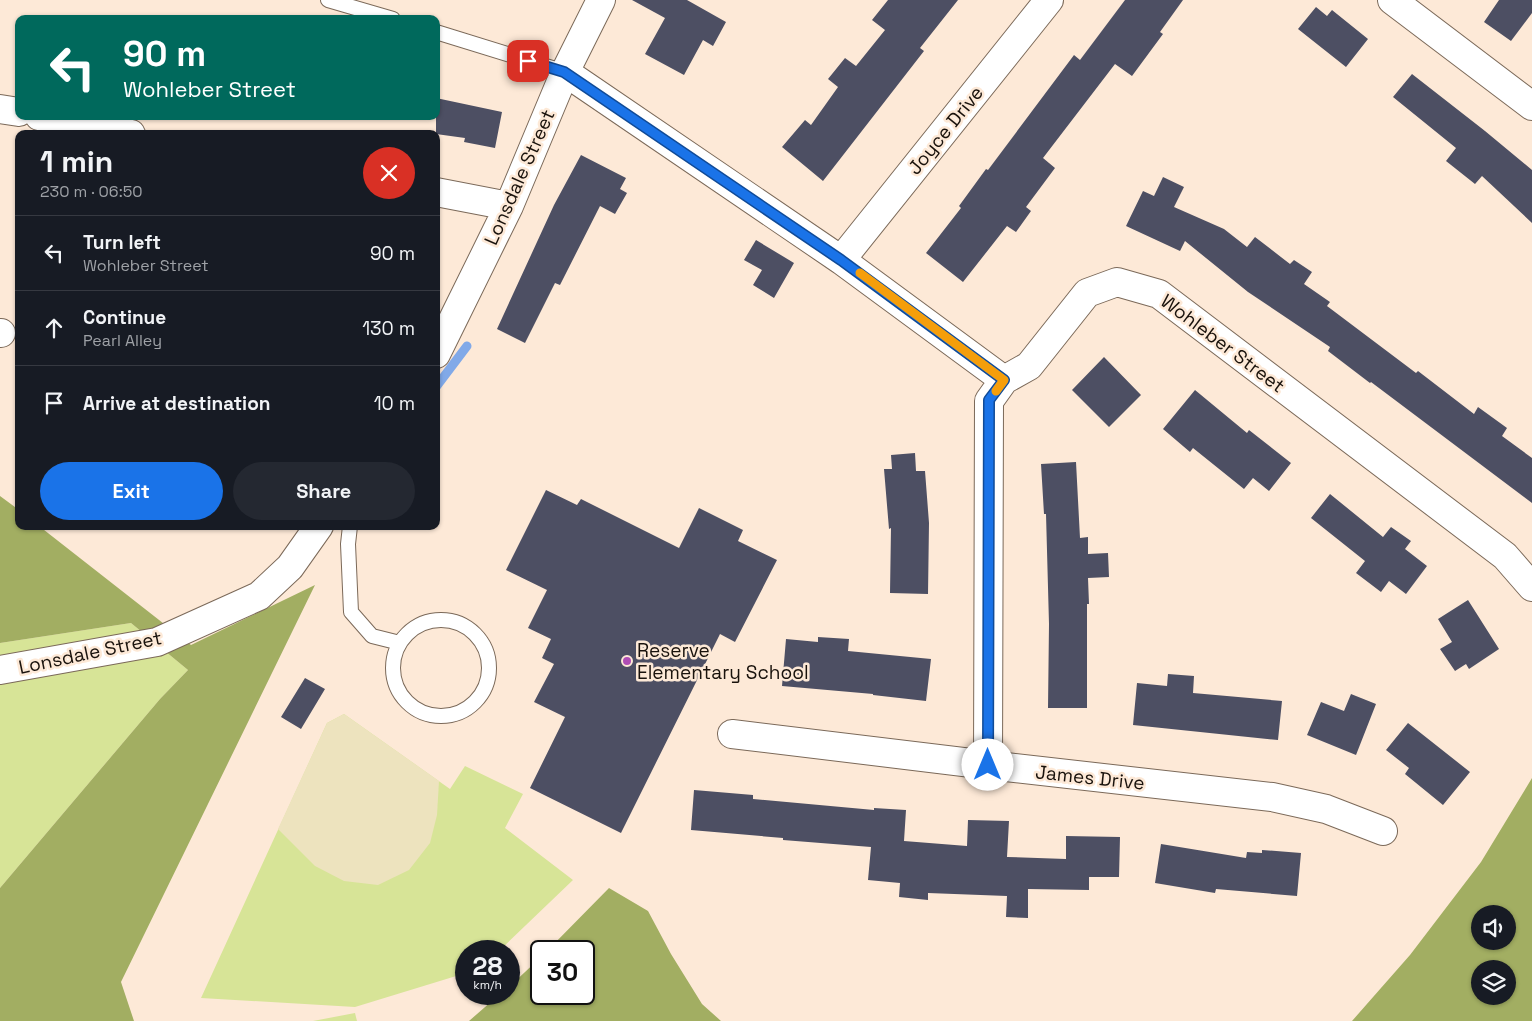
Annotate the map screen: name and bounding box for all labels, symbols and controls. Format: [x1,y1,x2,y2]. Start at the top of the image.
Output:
text: 90 m [123,32,206,76]
icon: left [40,35,105,100]
pin [507,40,549,82]
icon: arrive [514,47,542,75]
text: Wohleber Street [123,75,296,103]
street label: Joyce Drive [902,81,989,180]
street label: Lonsdale Street [478,106,561,249]
text: 1 min [40,142,113,181]
button: close [363,147,415,199]
text: 230 m · 06:50 [40,181,143,202]
text: Turn left [83,230,161,255]
icon: left [40,239,68,267]
text: 90 m [370,241,415,266]
text: Wohleber Street [83,255,209,276]
street label: Wohleber Street [1156,289,1290,398]
text: Continue [83,305,166,330]
icon: ahead [40,314,68,342]
text: 130 m [362,316,415,341]
text: Pearl Alley [83,330,162,351]
icon: arrive [40,389,68,417]
text: Arrive at destination [83,391,271,416]
text: 10 m [374,391,415,416]
button: Exit [40,462,223,520]
button: Share [233,462,415,520]
street label: Lonsdale Street [16,625,164,680]
place label: Reserve Elementary School [637,638,809,685]
marker: Reserve Elementary School [621,655,633,667]
position arrow [961,738,1013,790]
street label: James Drive [1034,759,1146,796]
map controls [1471,905,1516,1005]
button: sound [1471,905,1516,950]
speed limit sign: 30 [530,940,595,1005]
text: 28 [473,950,502,982]
button: layers [1471,960,1516,1005]
text: km/h [473,977,502,993]

